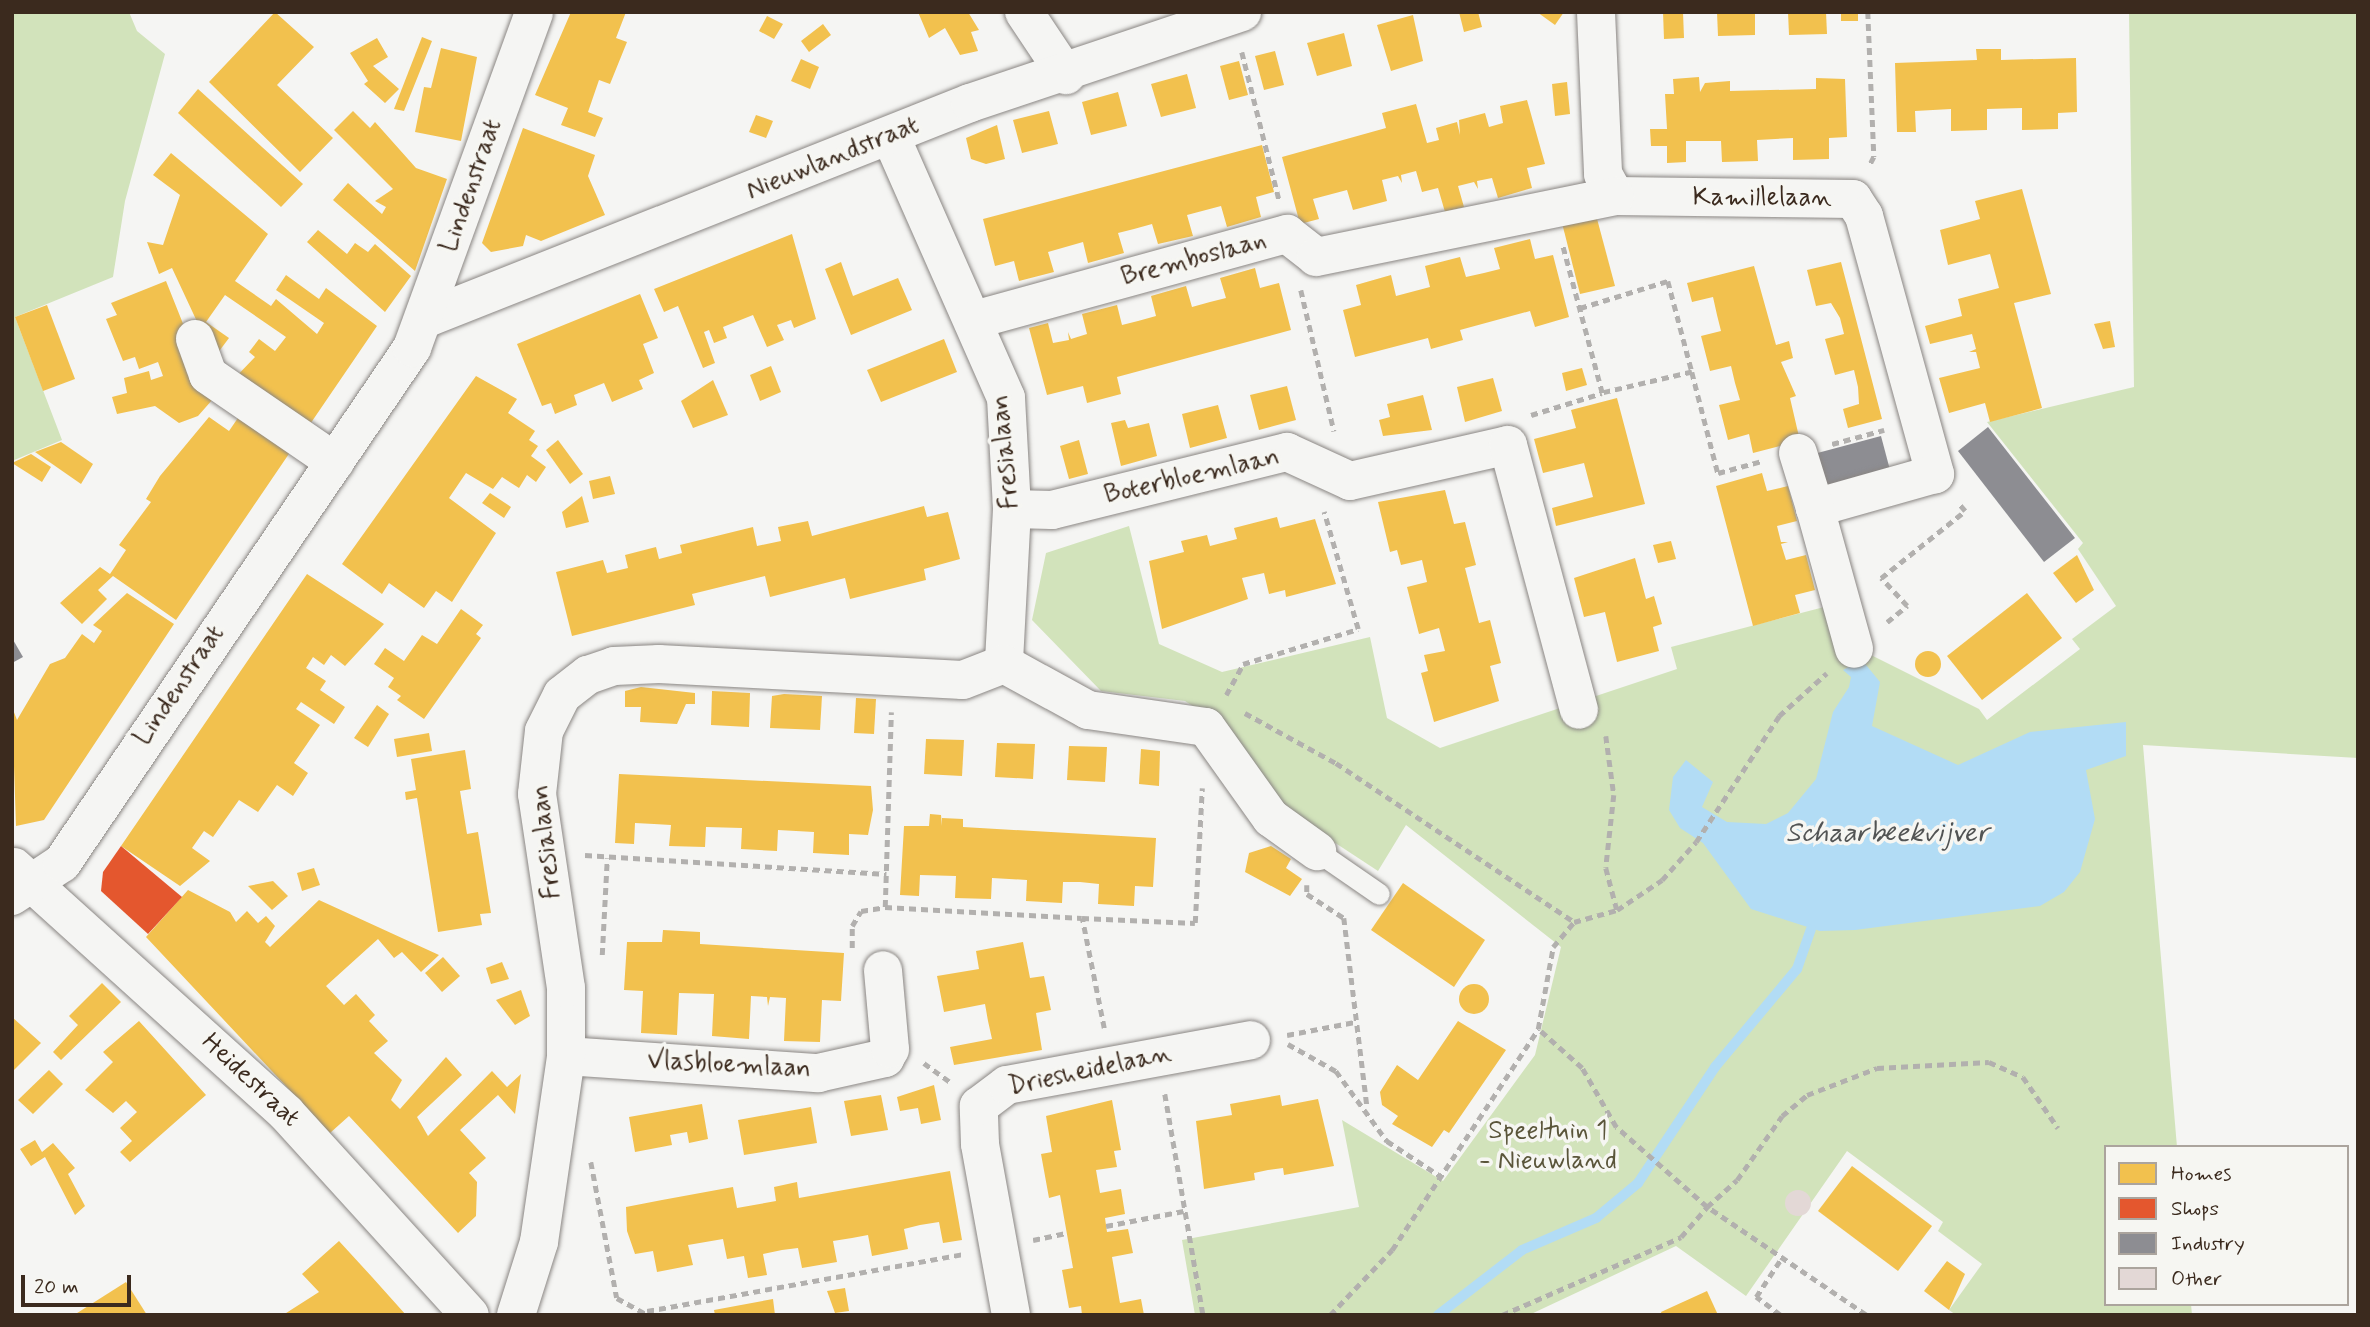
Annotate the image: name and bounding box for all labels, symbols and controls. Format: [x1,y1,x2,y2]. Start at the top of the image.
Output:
street label: Nieuwlandstraat [742,110,924,208]
street label: Lindenstraat [435,115,509,257]
street label: Kamillelaan [1692,183,1832,215]
street label: Bremboslaan [1118,226,1270,294]
street label: Fresialaan [985,394,1027,510]
street label: Boterbloemlaan [1101,442,1283,512]
street label: Lindenstraat [128,620,232,752]
street label: Fresialaan [525,783,569,901]
water label: Schaarbeekvijver [1785,817,1989,851]
street label: Heidestraat [194,1028,306,1134]
street label: Driesheidelaan [1006,1039,1174,1103]
street label: Vlasbloemlaan [646,1046,812,1086]
park label: Speeltuin 1 - Nieuwland [1479,1116,1617,1178]
legend [2104,1145,2349,1306]
text: Homes [2171,1160,2231,1188]
text: Shops [2171,1195,2219,1223]
text: Industry [2171,1230,2245,1258]
scale bar [24,1260,135,1304]
text: Other [2171,1265,2222,1293]
text: 20 m [34,1273,79,1301]

